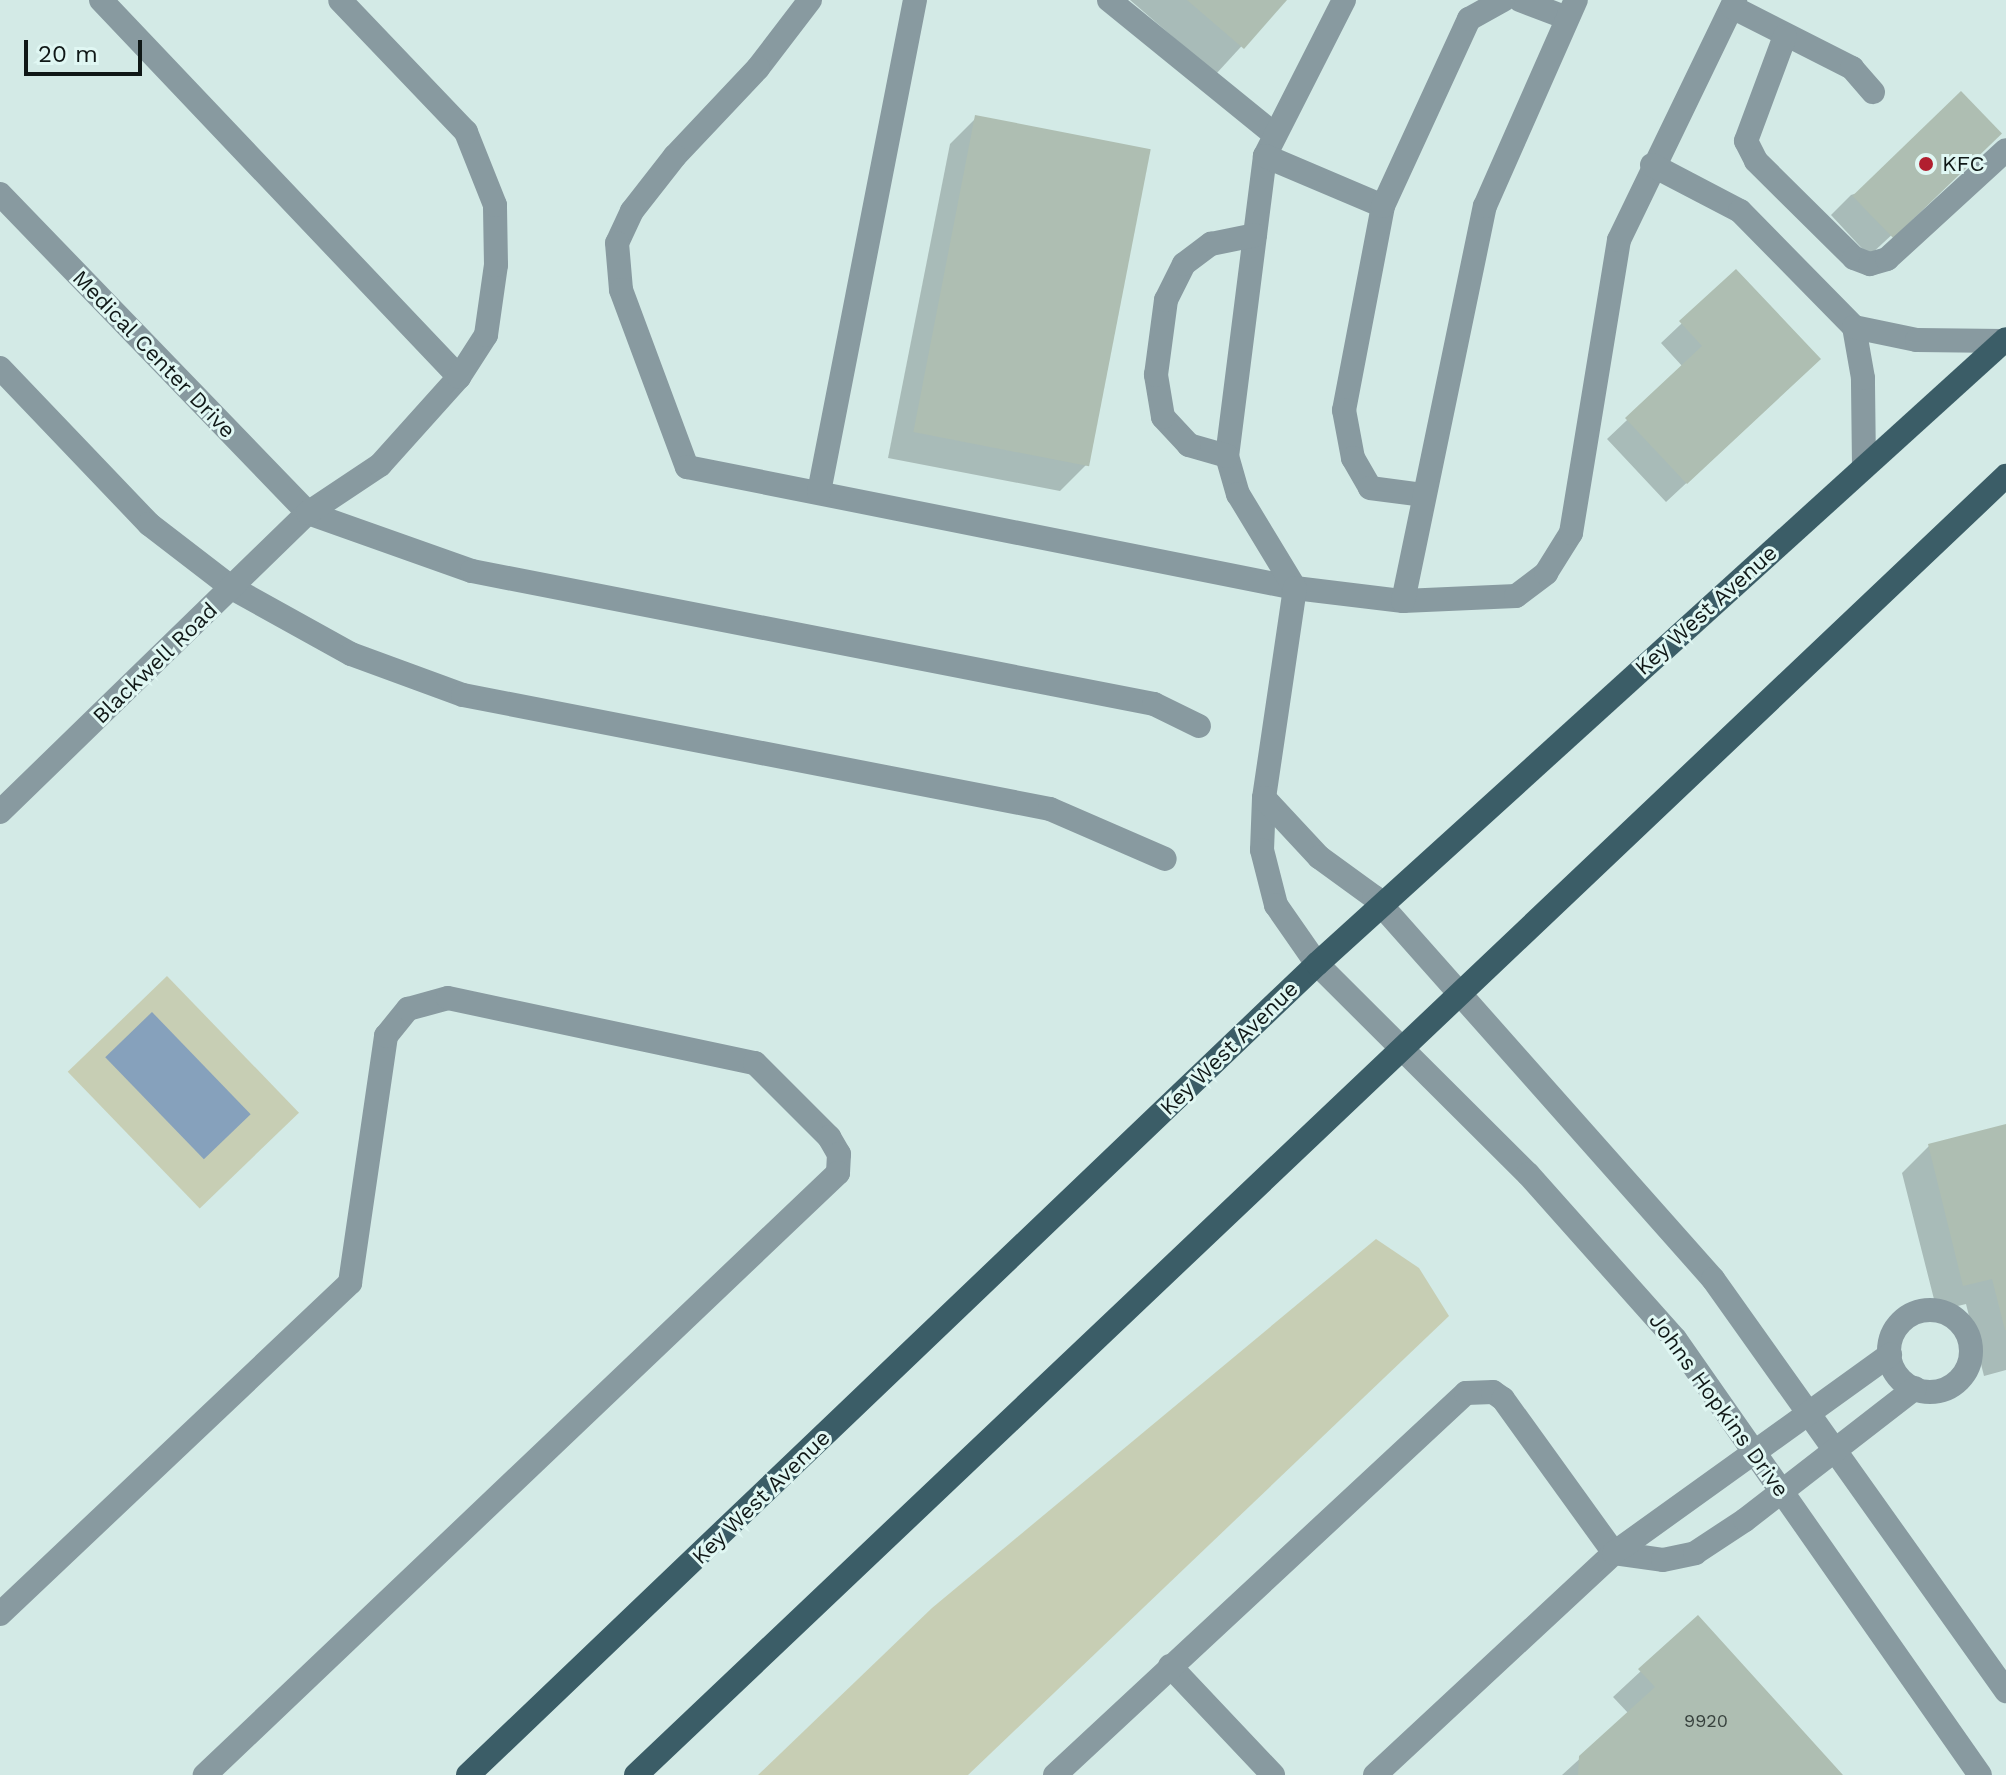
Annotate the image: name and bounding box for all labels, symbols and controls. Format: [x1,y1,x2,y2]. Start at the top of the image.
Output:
scale bar [28,24,146,74]
text: 20 m [38,40,98,68]
place label: KFC [1942,151,1985,177]
marker: KFC [1917,155,1935,173]
street label: Medical Center Drive [67,264,241,444]
street label: Key West Avenue [1629,539,1783,681]
street label: Blackwell Road [87,597,223,729]
street label: Key West Avenue [1154,975,1304,1121]
street label: Johns Hopkins Drive [1644,1308,1794,1502]
street label: Key West Avenue [686,1424,836,1570]
house number: 9920 [1684,1710,1728,1732]

